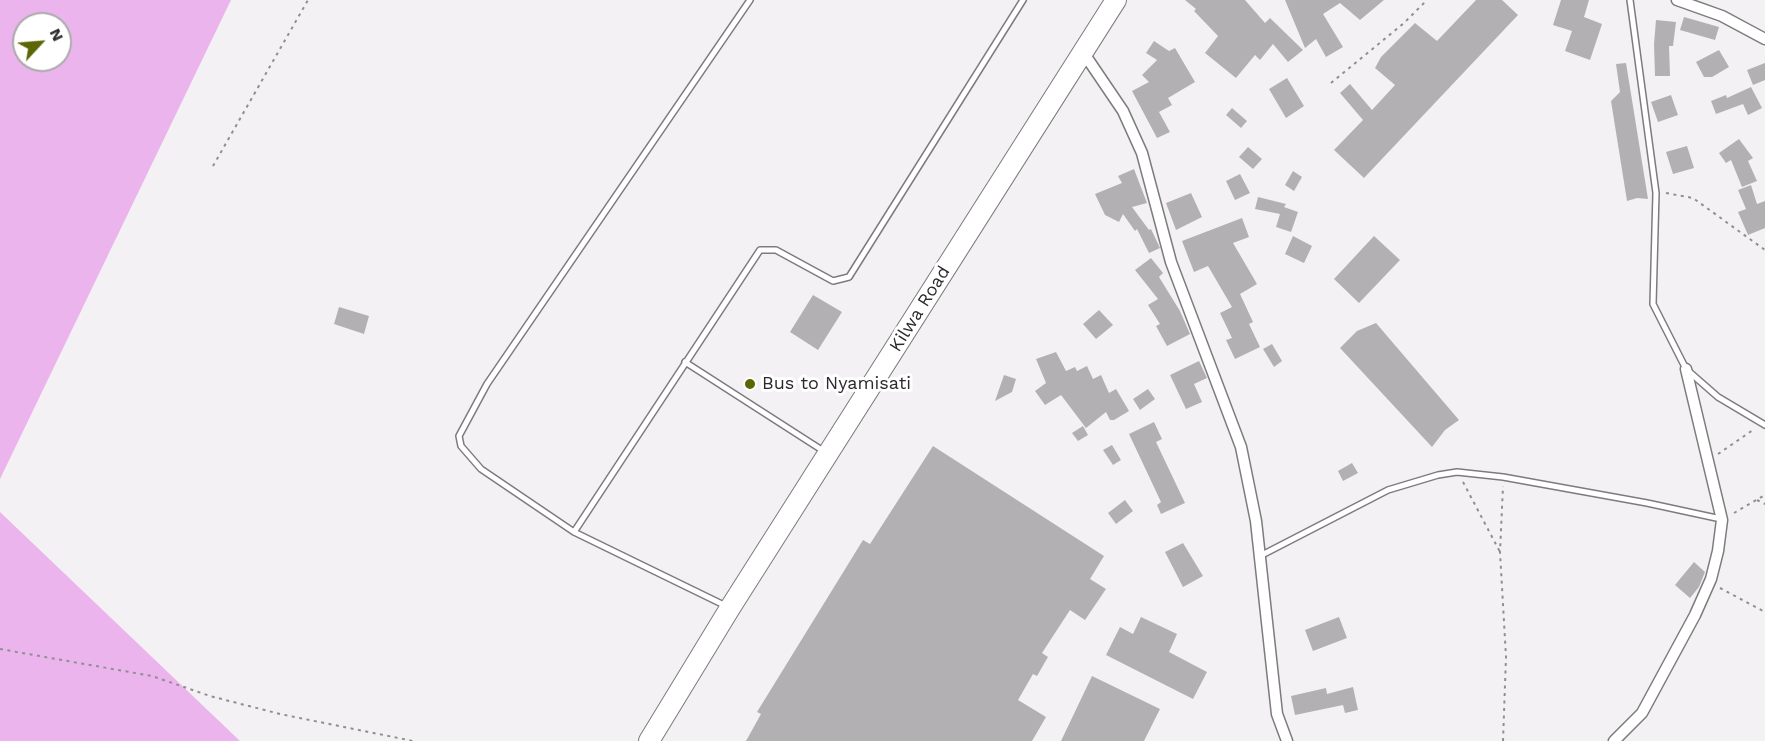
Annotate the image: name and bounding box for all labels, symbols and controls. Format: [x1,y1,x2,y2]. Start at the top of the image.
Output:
north arrow [12,12,72,72]
text: N [46,25,68,44]
street label: Kilwa Road [885,262,955,356]
place label: Bus to Nyamisati [762,373,911,395]
marker: Bus to Nyamisati [743,377,757,391]

